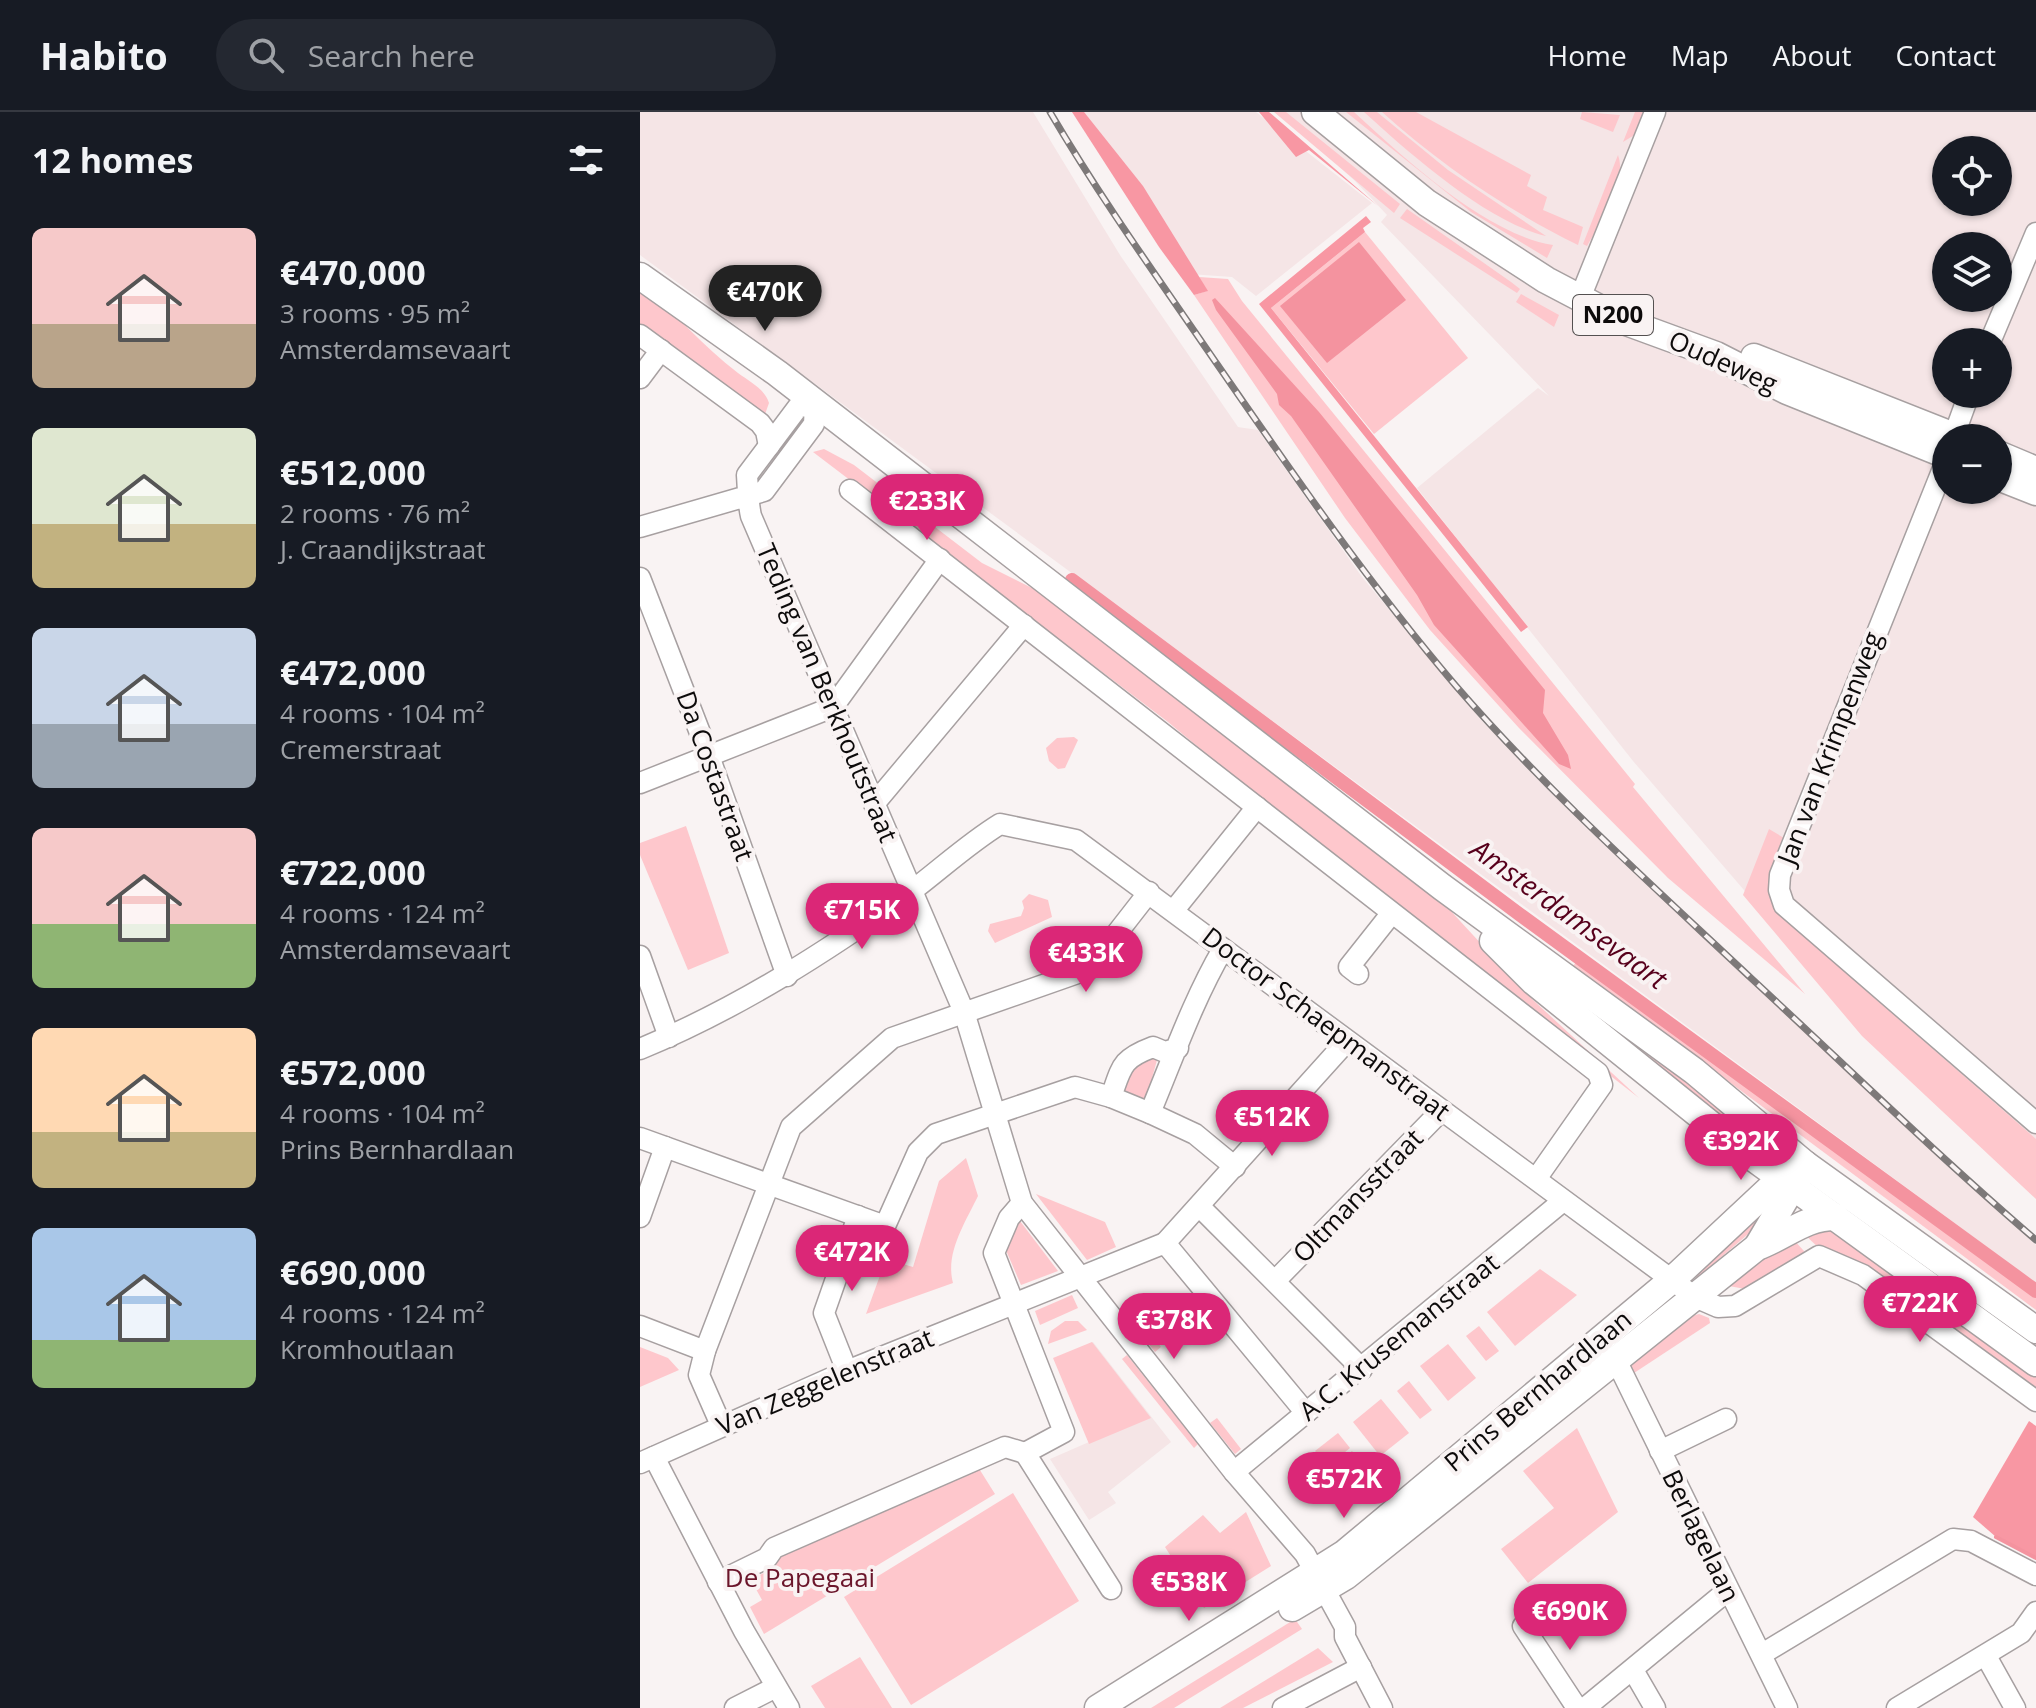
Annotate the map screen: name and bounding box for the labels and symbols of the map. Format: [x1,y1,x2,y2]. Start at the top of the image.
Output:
pin: €470K [709,265,821,333]
road number: N200 [1573,295,1653,335]
street label: Oudeweg [1663,321,1784,401]
pin: €233K [871,474,983,542]
street label: Teding van Berkhoutstraat [749,538,907,848]
street label: Jan van Krimpenweg [1767,626,1890,872]
street label: Da Costastraat [668,686,763,866]
water label: Amsterdamsevaart [1462,828,1677,998]
pin: €715K [806,883,918,951]
street label: Doctor Schaepmanstraat [1195,918,1458,1128]
pin: €433K [1030,926,1142,994]
pin: €512K [1216,1090,1328,1158]
pin: €392K [1685,1114,1797,1182]
street label: Oltmansstraat [1284,1120,1430,1270]
pin: €472K [796,1225,908,1293]
street label: A.C. Krusemanstraat [1291,1244,1506,1428]
pin: €722K [1864,1276,1976,1344]
pin: €378K [1118,1293,1230,1361]
street label: Prins Bernhardlaan [1436,1301,1639,1479]
street label: Van Zeggelenstraat [711,1319,939,1443]
pin: €572K [1288,1452,1400,1520]
street label: Berlagelaan [1654,1463,1749,1608]
pin: €538K [1133,1555,1245,1623]
park label: De Papegaai [725,1559,875,1595]
pin: €690K [1514,1584,1626,1652]

